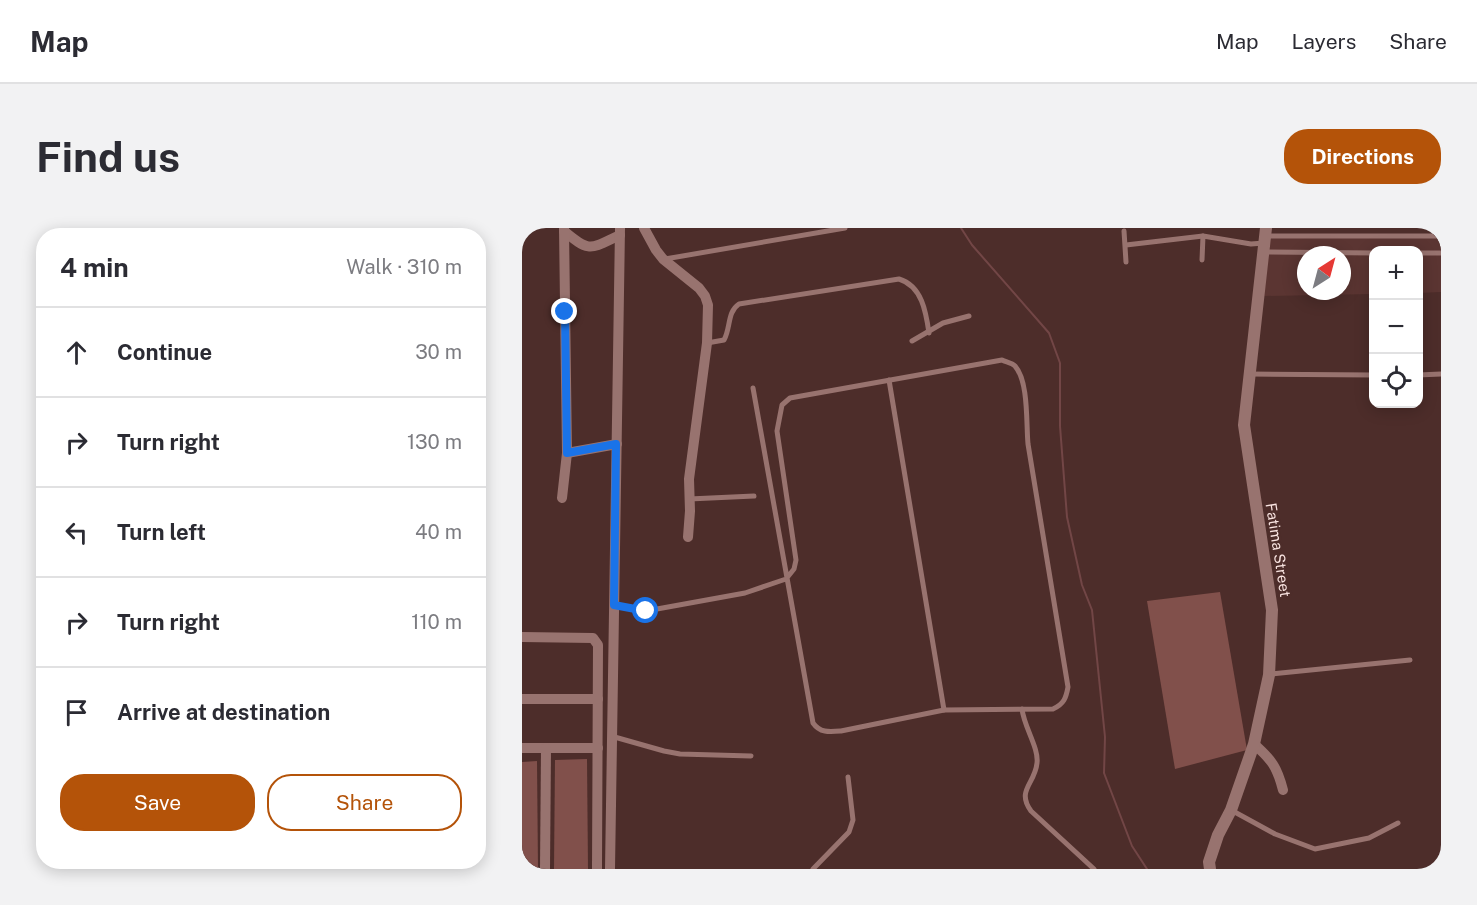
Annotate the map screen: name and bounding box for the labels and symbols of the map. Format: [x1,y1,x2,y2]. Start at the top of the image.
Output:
north arrow [1297,246,1351,300]
route end [551,298,577,324]
street label: Fatima Street [1263,502,1294,598]
route start [632,597,658,623]

